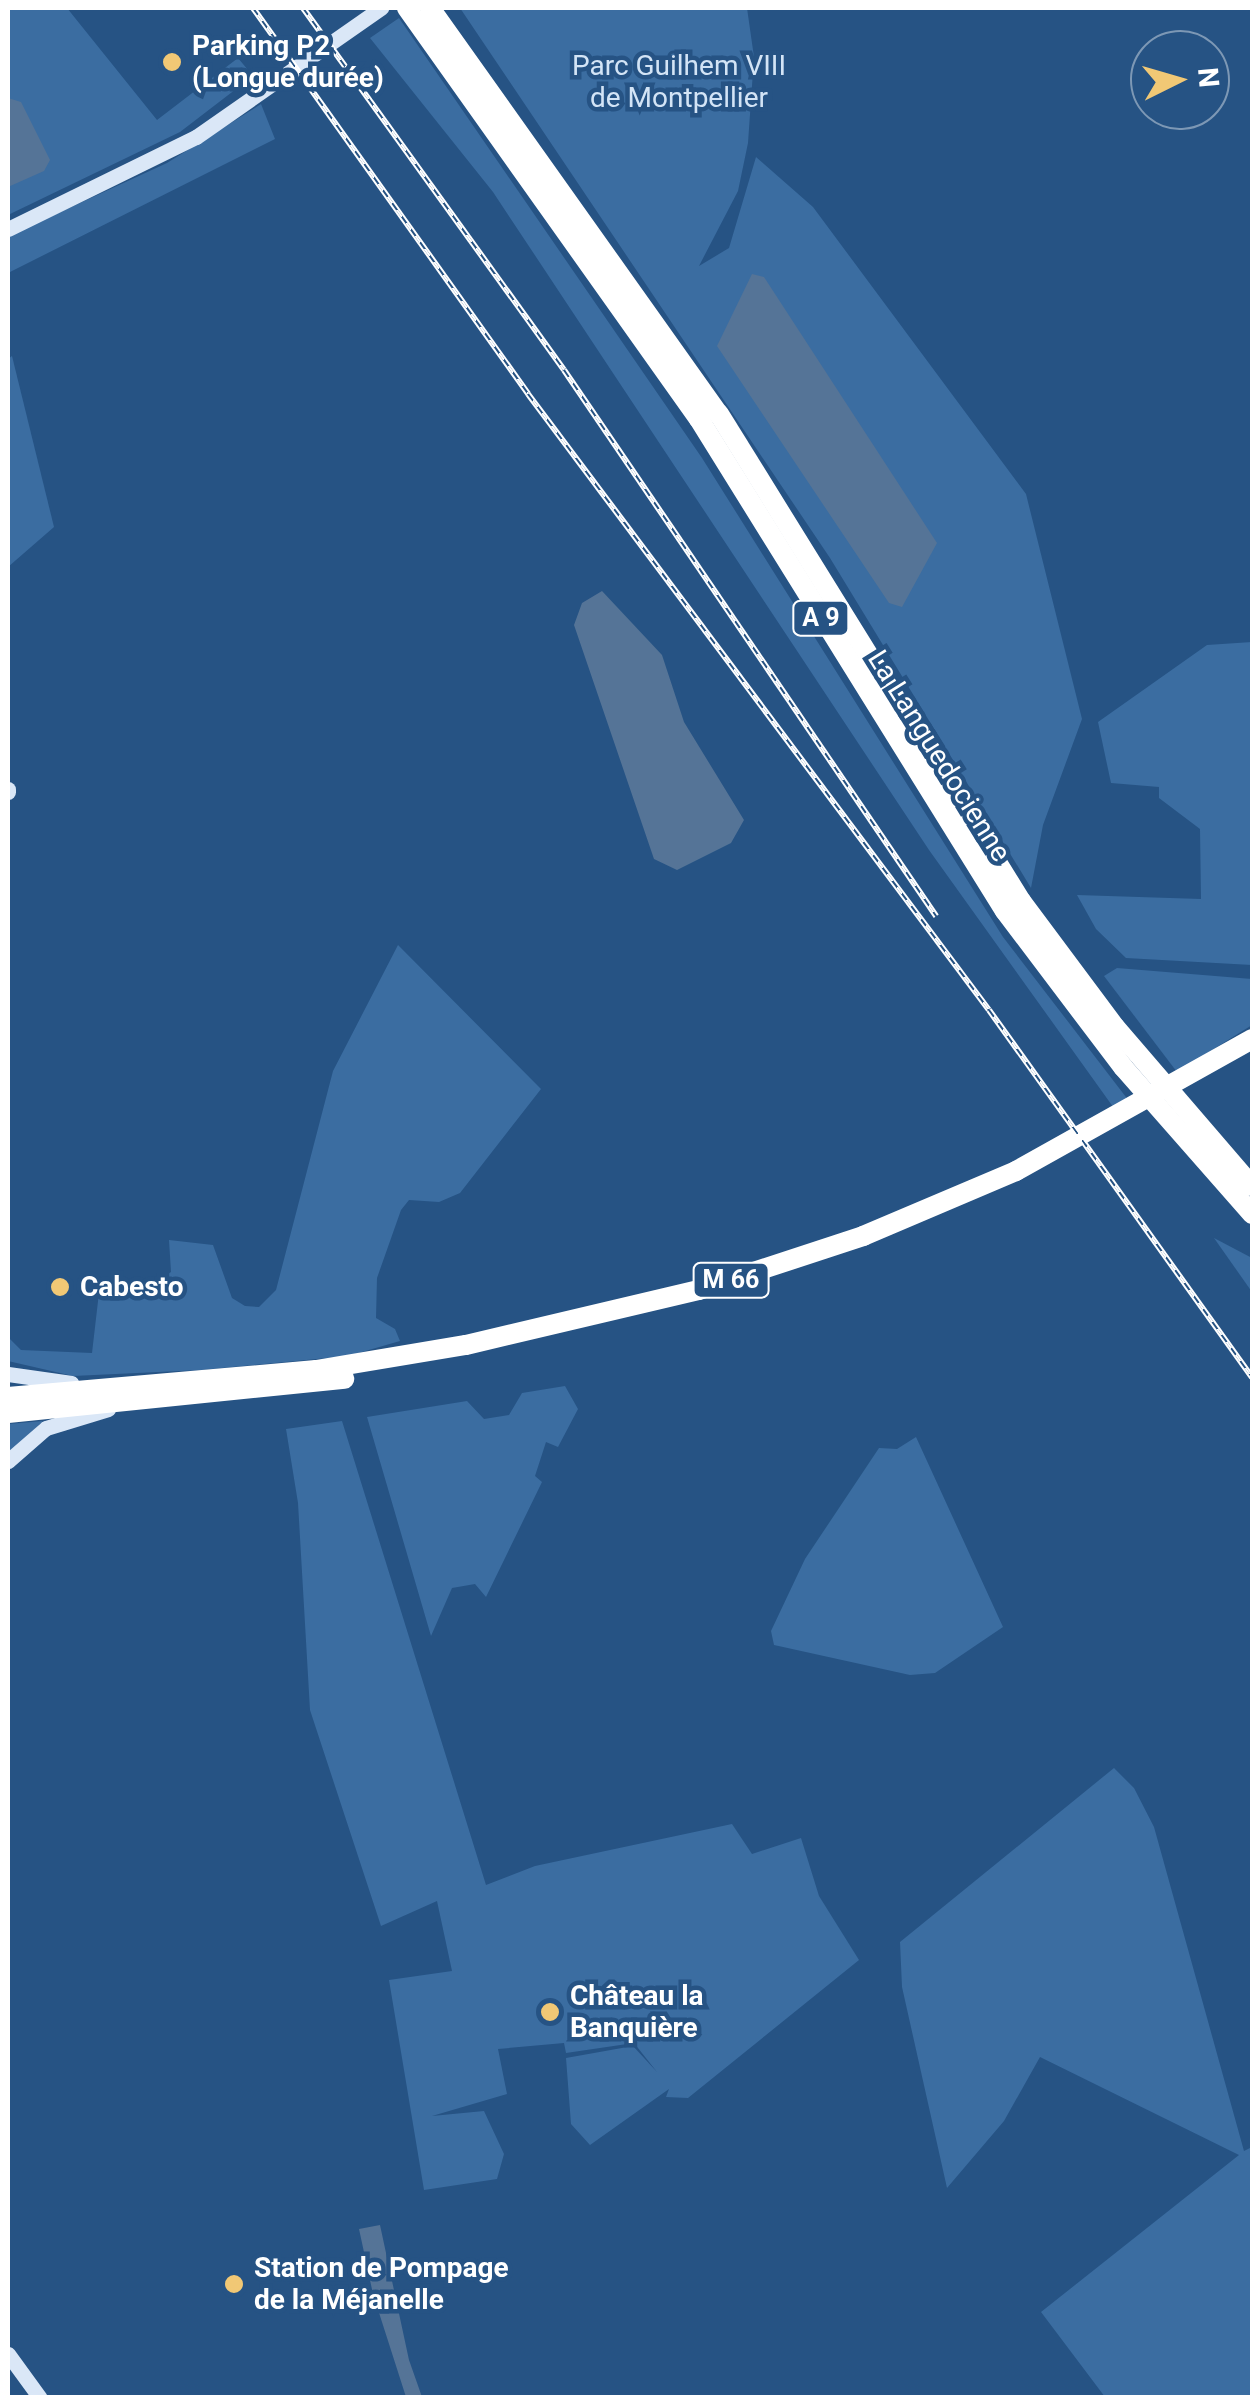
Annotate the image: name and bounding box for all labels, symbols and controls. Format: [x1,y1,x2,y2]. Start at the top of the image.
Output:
place label: Parking P2 (Longue durée) [192,29,384,95]
north arrow [1130,30,1230,130]
park label: Parc Guilhem VIII de Montpellier [572,49,786,115]
marker: Parking P2 (Longue durée) [161,51,183,73]
text: N [1191,66,1226,89]
road number: A 9 [791,598,851,638]
street label: La Languedocienne [860,644,1018,868]
road number: M 66 [691,1260,771,1300]
place label: Cabesto [80,1270,183,1304]
marker: Cabesto [49,1276,71,1298]
place label: Château la Banquière [570,1979,704,2045]
marker: Château la Banquière [539,2001,561,2023]
place label: Station de Pompage de la Méjanelle [254,2251,509,2317]
marker: Station de Pompage de la Méjanelle [223,2273,245,2295]

